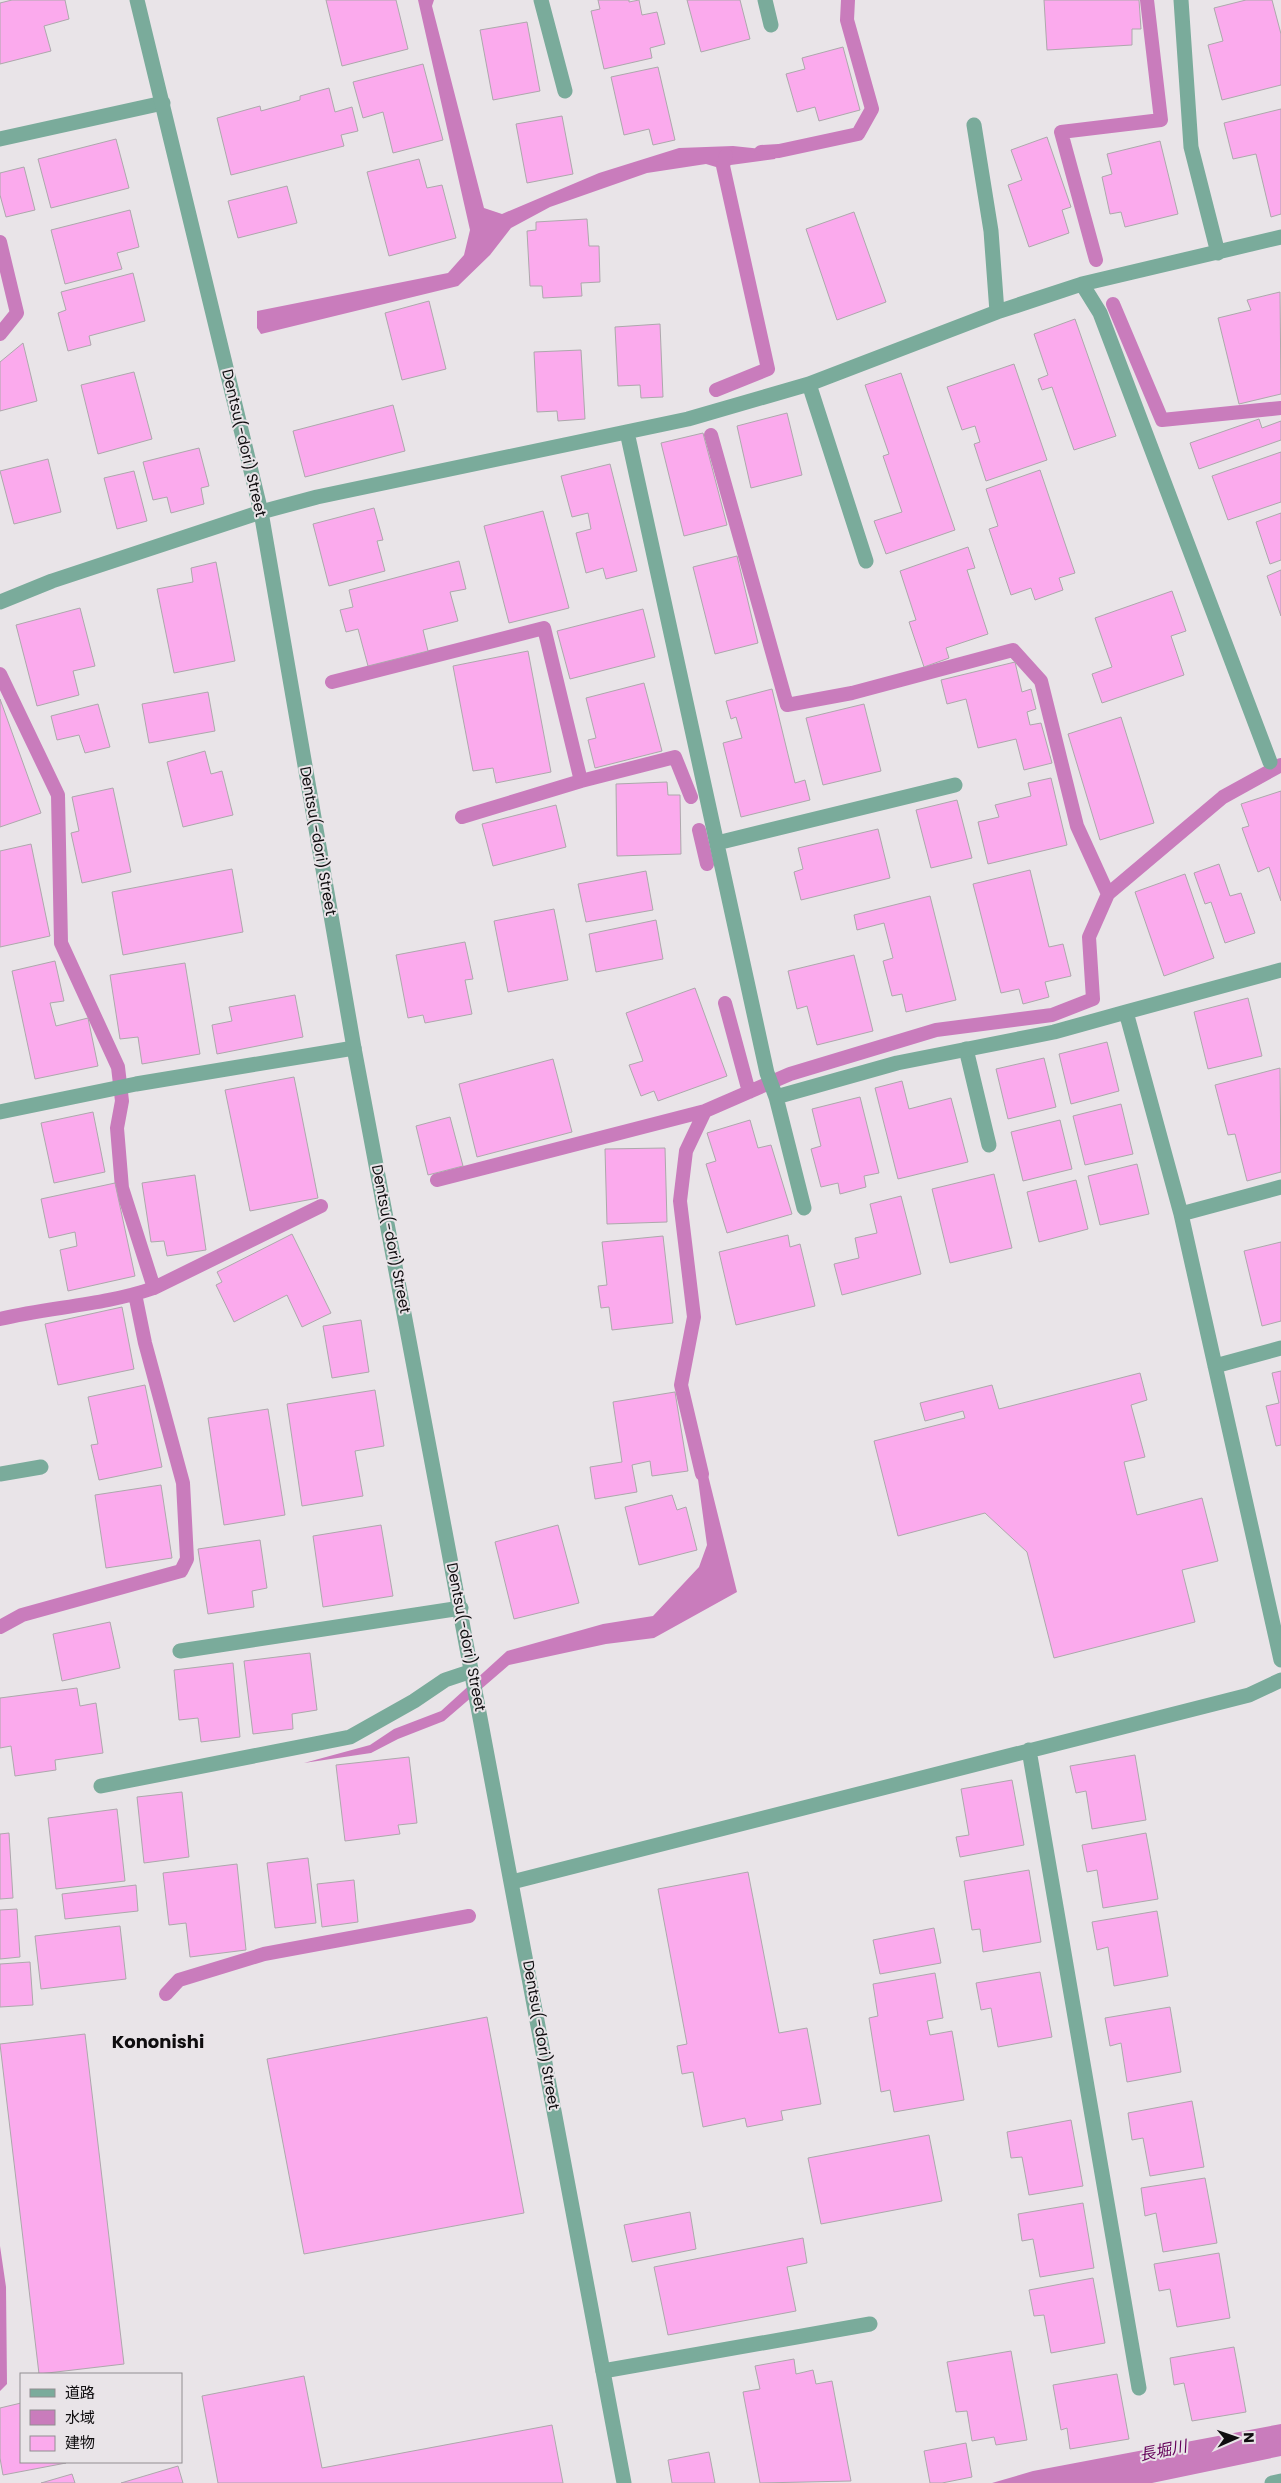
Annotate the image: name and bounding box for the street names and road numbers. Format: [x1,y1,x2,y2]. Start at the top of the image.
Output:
street label: Dentsu(-dori) Street [217,367,272,519]
street label: Dentsu(-dori) Street [295,765,342,917]
street label: Dentsu(-dori) Street [367,1163,416,1315]
street label: Dentsu(-dori) Street [442,1561,491,1713]
street label: Dentsu(-dori) Street [518,1959,565,2111]

